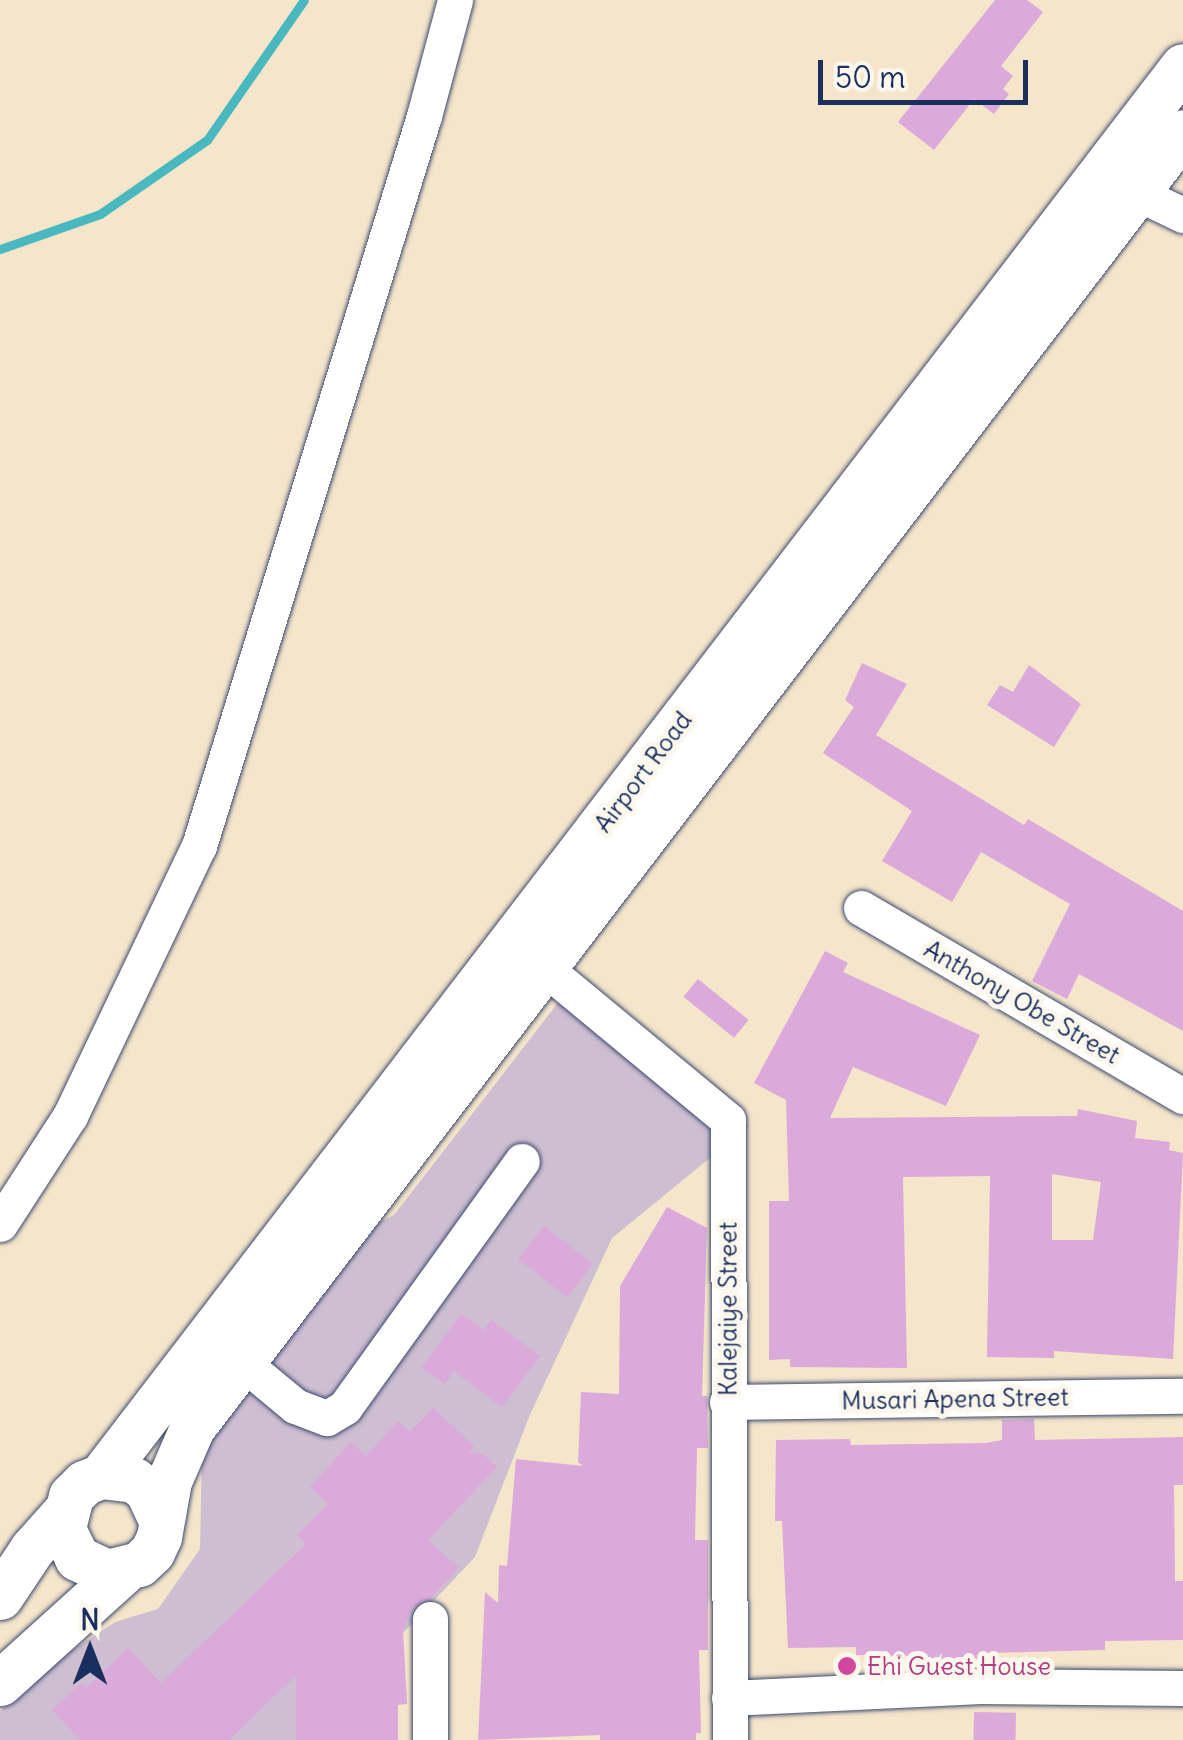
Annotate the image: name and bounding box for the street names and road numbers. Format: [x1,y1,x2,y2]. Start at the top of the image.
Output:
street label: Airport Road [588,706,698,838]
street label: Anthony Obe Street [919,934,1125,1070]
street label: Kalejaiye Street [713,1222,743,1396]
street label: Musari Apena Street [841,1382,1069,1416]

